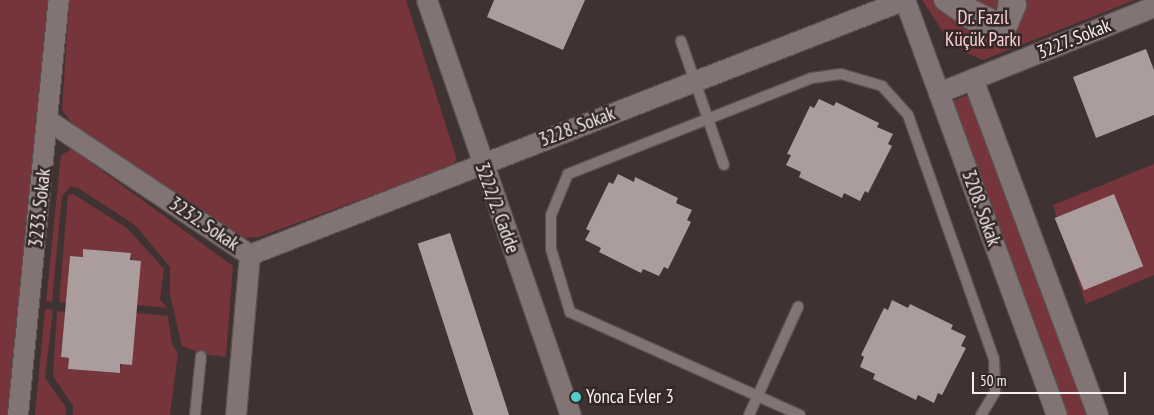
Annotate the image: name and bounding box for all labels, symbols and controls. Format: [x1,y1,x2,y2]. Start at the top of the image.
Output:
park label: Dr. Fazıl Küçük Parkı [945,7,1021,51]
street label: 3227. Sokak [1033,14,1115,64]
street label: 3228. Sokak [535,102,619,152]
street label: 3222/2. Cadde [470,159,524,257]
street label: 3208. Sokak [957,166,1005,250]
street label: 3233. Sokak [24,167,56,249]
street label: 3232. Sokak [164,192,244,256]
scale bar [974,362,1128,394]
text: 50 m [980,371,1006,390]
place label: Yonca Evler 3 [586,386,674,408]
marker: Yonca Evler 3 [570,391,582,403]

